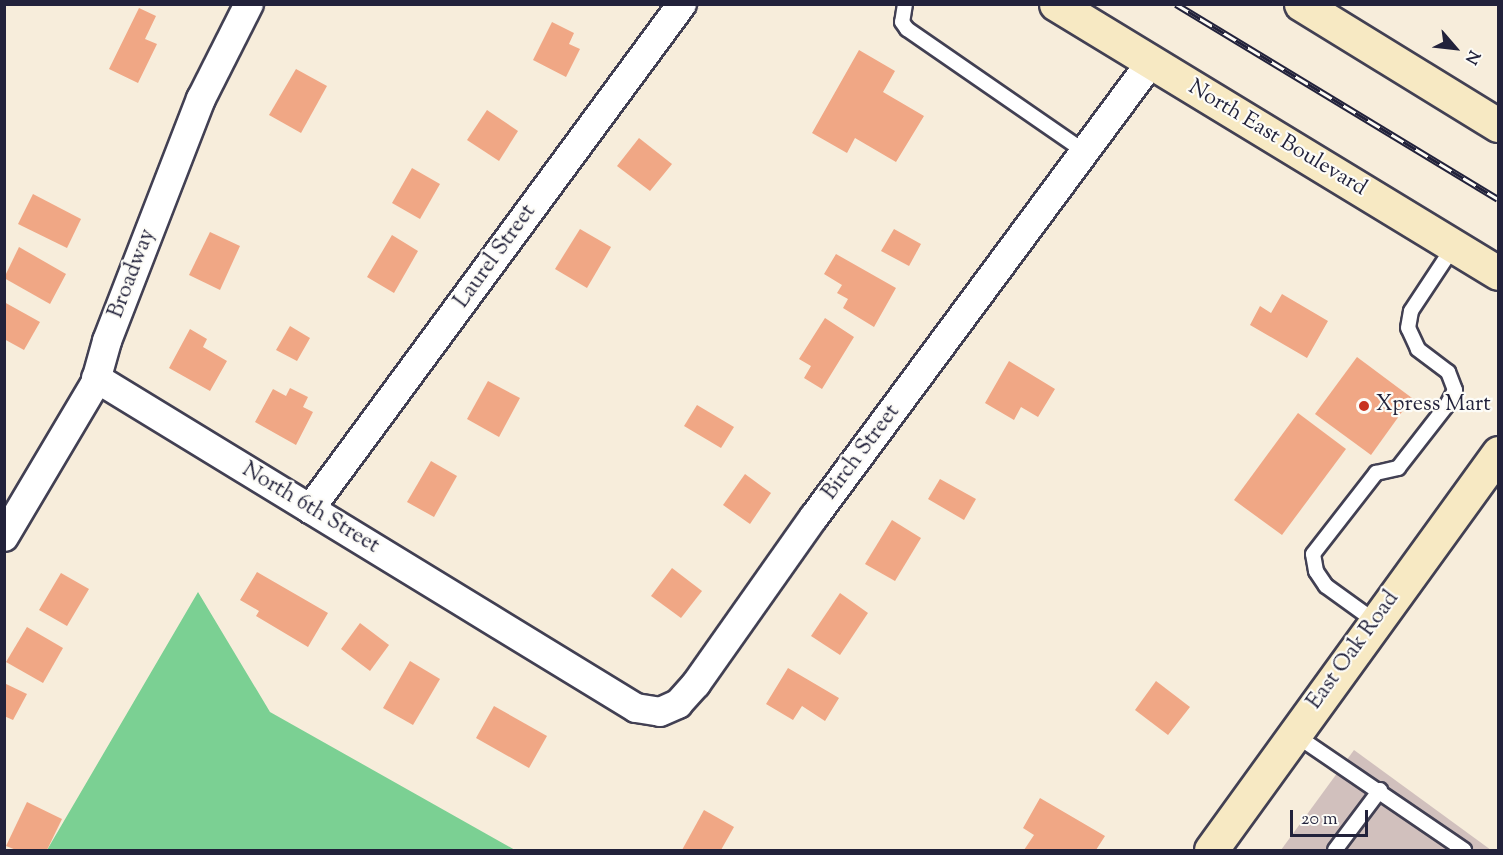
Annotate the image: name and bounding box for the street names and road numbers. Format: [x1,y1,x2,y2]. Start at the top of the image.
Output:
street label: North East Boulevard [1183,75,1371,203]
street label: Laurel Street [450,200,542,314]
street label: Broadway [104,226,162,322]
street label: Birch Street [818,400,906,506]
street label: North 6th Street [237,458,383,560]
street label: East Oak Road [1302,587,1406,715]

